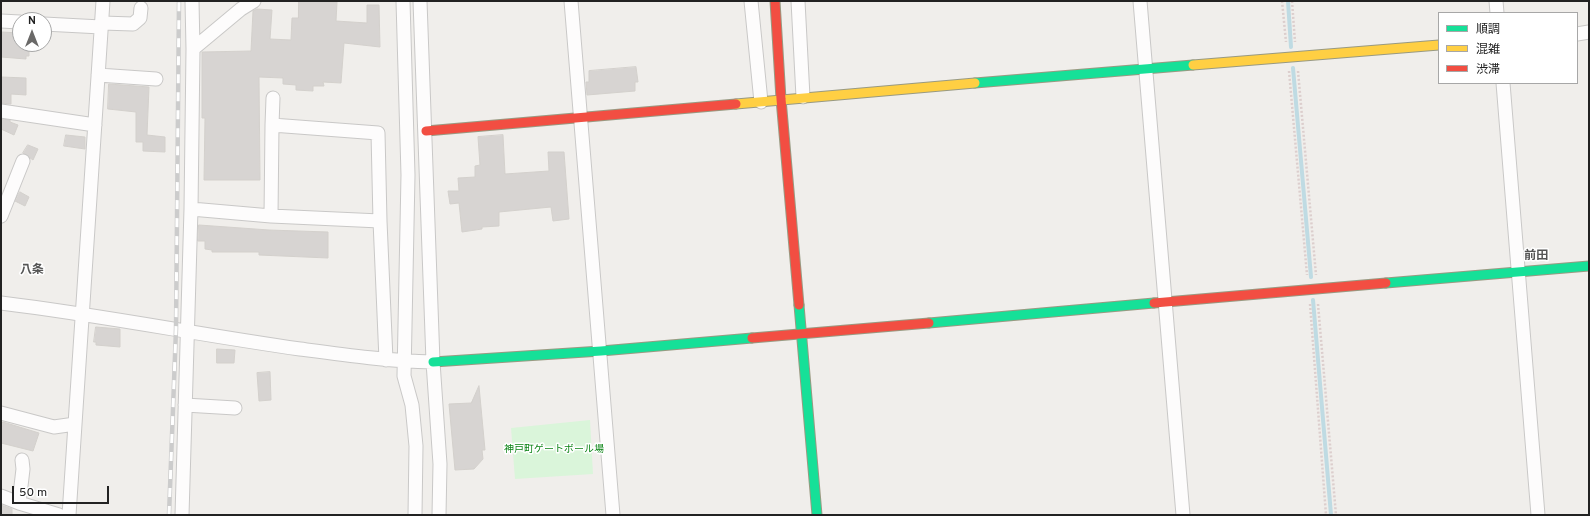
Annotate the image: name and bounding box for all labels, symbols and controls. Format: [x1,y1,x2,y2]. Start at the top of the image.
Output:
north arrow [12,12,52,52]
legend [1438,12,1578,84]
text: N [28,14,36,28]
text: 順調 [1476,22,1500,38]
text: 混雑 [1476,42,1500,58]
text: 渋滞 [1476,62,1500,78]
district label: 前田 [1524,250,1548,264]
district label: 八条 [20,264,44,278]
park label: 神戸町ゲートボール場 [504,444,604,456]
scale bar [14,478,111,504]
text: 50 m [19,485,47,501]

